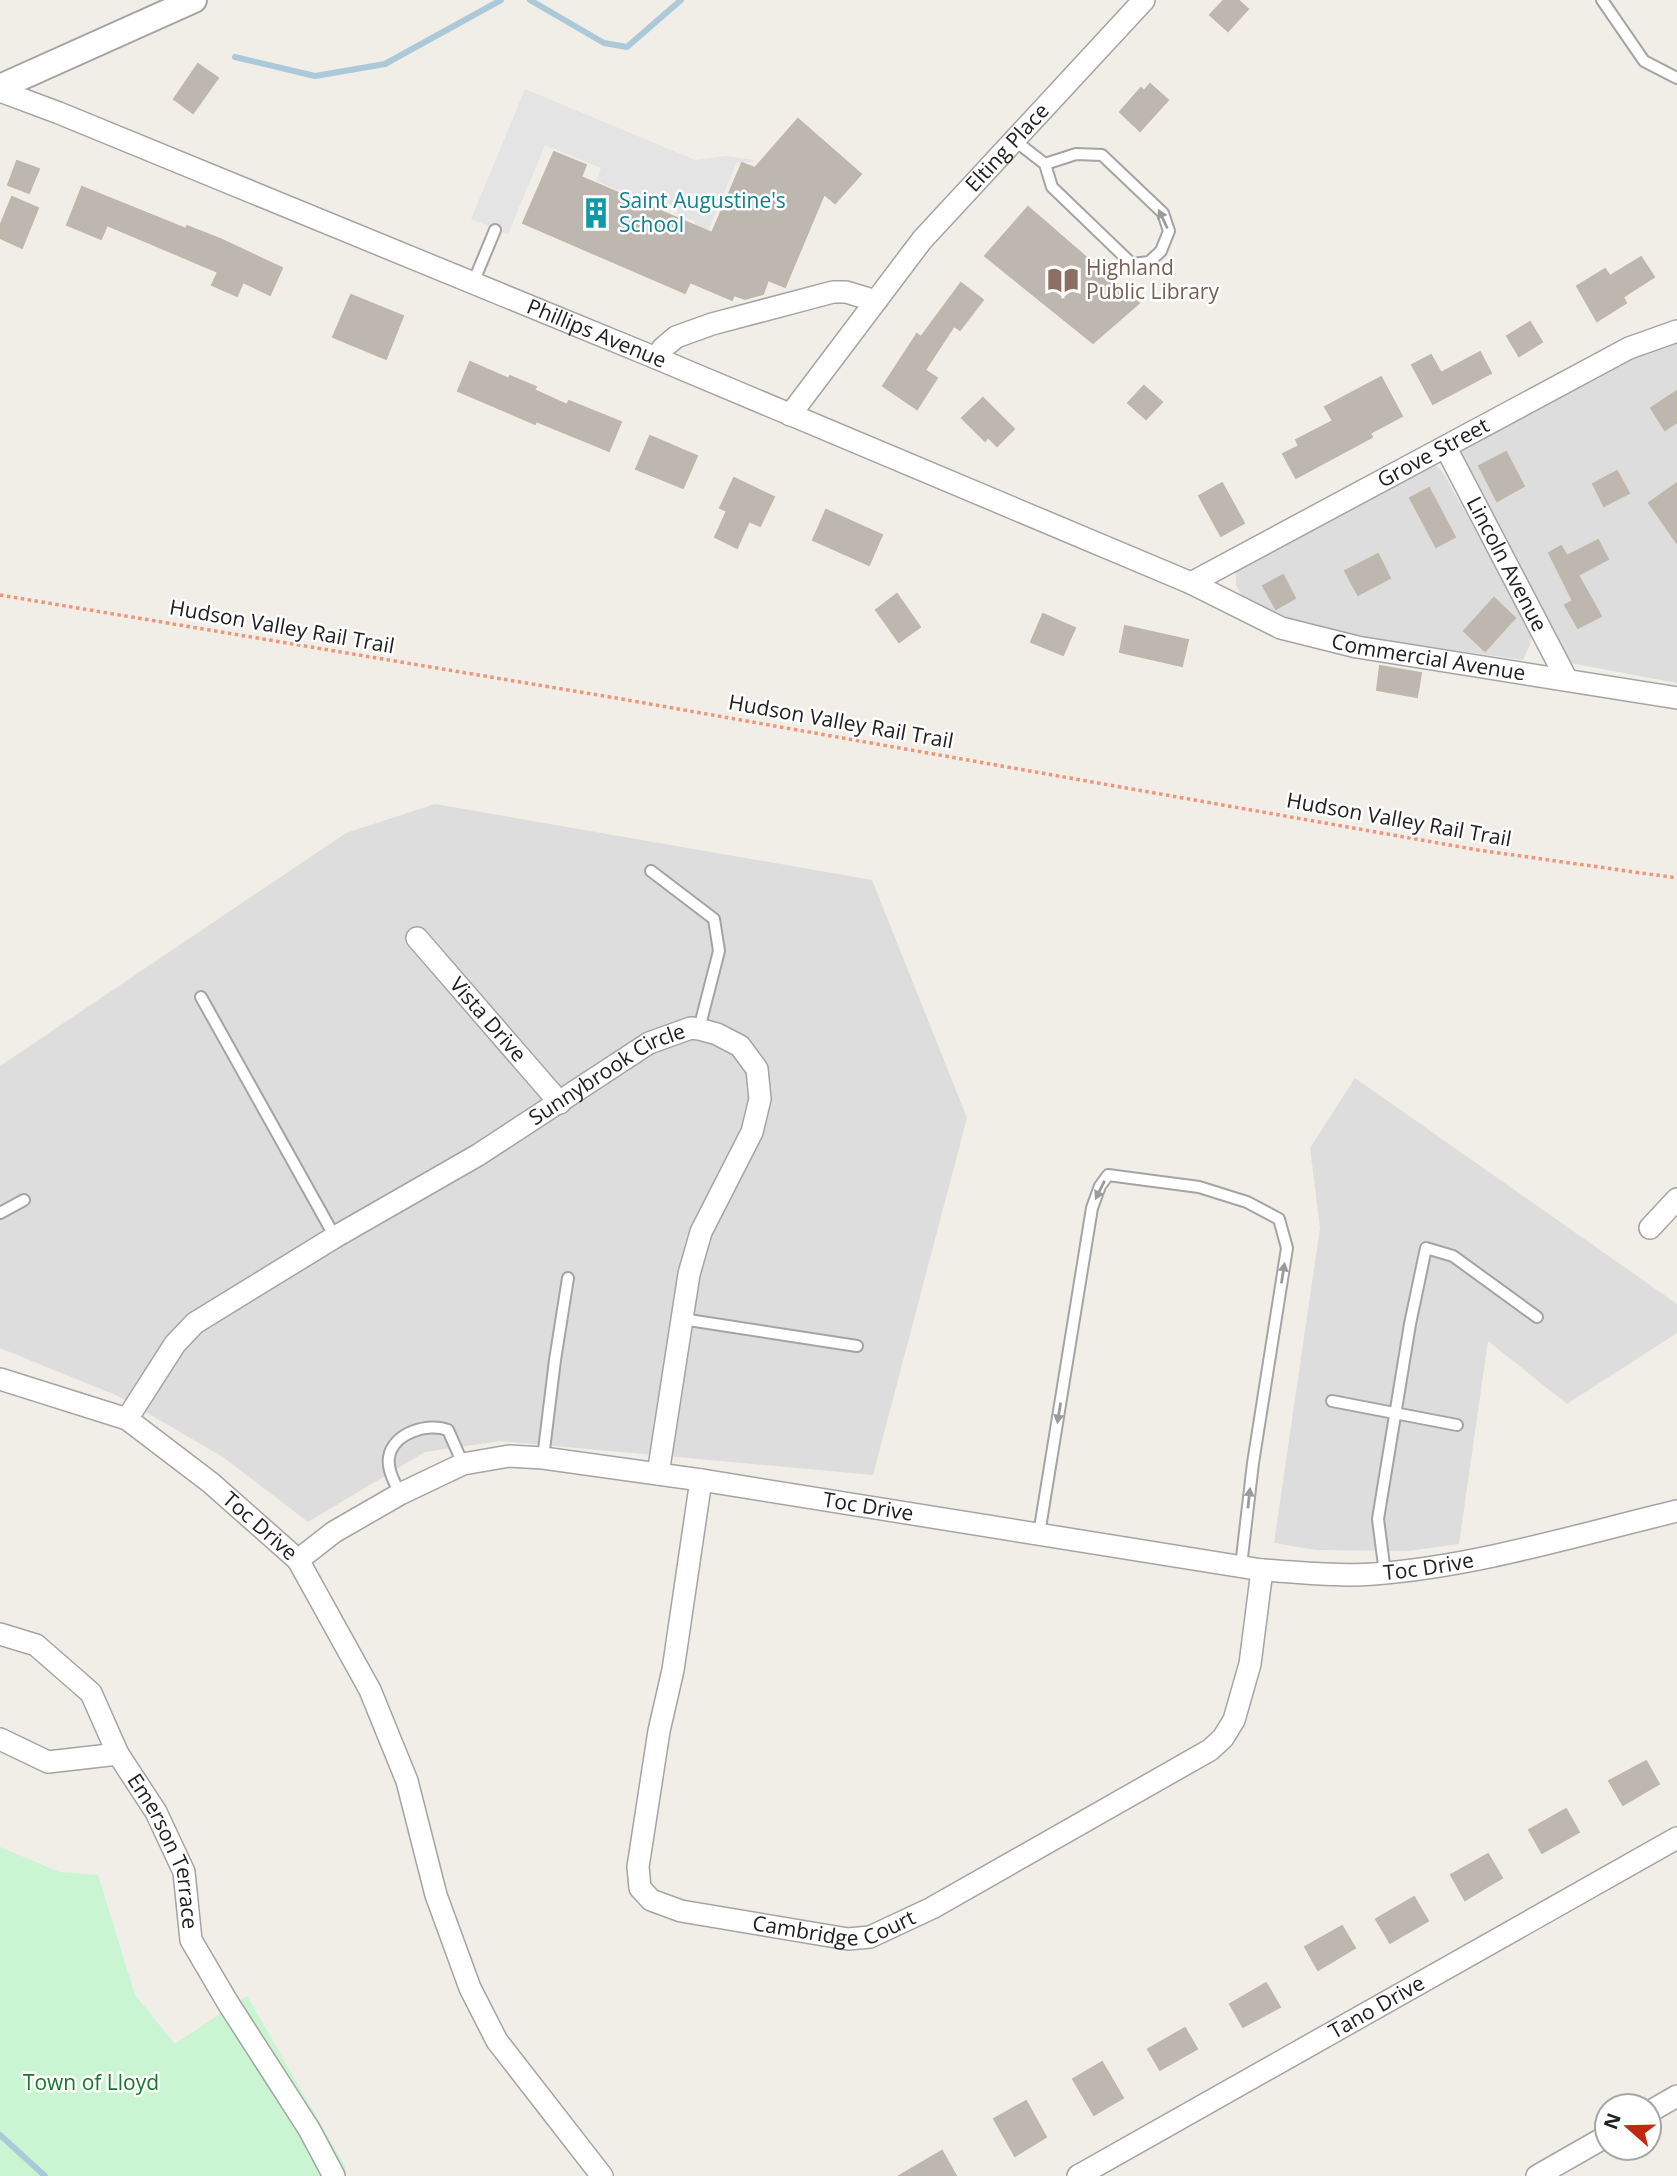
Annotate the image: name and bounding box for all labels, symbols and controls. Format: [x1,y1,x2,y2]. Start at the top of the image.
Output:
street label: Elting Place [959,97,1055,197]
place label: Saint Augustine's School [619,186,786,238]
building icon: Saint Augustine's School [579,196,613,230]
one-way arrow [1157,209,1169,229]
place label: Highland Public Library [1086,253,1219,305]
library icon: Highland Public Library [1046,263,1080,297]
street label: Phillips Avenue [523,292,671,374]
street label: Grove Street [1372,411,1494,494]
street label: Lincoln Avenue [1461,491,1554,636]
street label: Hudson Valley Rail Trail [168,592,397,660]
street label: Commercial Avenue [1329,626,1528,687]
street label: Hudson Valley Rail Trail [727,687,956,755]
street label: Hudson Valley Rail Trail [1285,785,1514,853]
street label: Vista Drive [444,971,533,1067]
street label: Sunnybrook Circle [523,1016,689,1131]
one-way arrow [1094,1180,1106,1200]
one-way arrow [1278,1262,1289,1284]
one-way arrow [1054,1403,1065,1425]
street label: Toc Drive [217,1485,304,1566]
street label: Toc Drive [821,1485,916,1527]
one-way arrow [1244,1487,1255,1509]
street label: Toc Drive [1382,1545,1476,1586]
street label: Emerson Terrace [122,1768,205,1930]
street label: Cambridge Court [751,1903,920,1952]
street label: Tano Drive [1323,1968,1429,2045]
park label: Town of Lloyd [23,2068,159,2096]
north arrow [1593,2092,1663,2162]
text: N [1597,2109,1627,2133]

